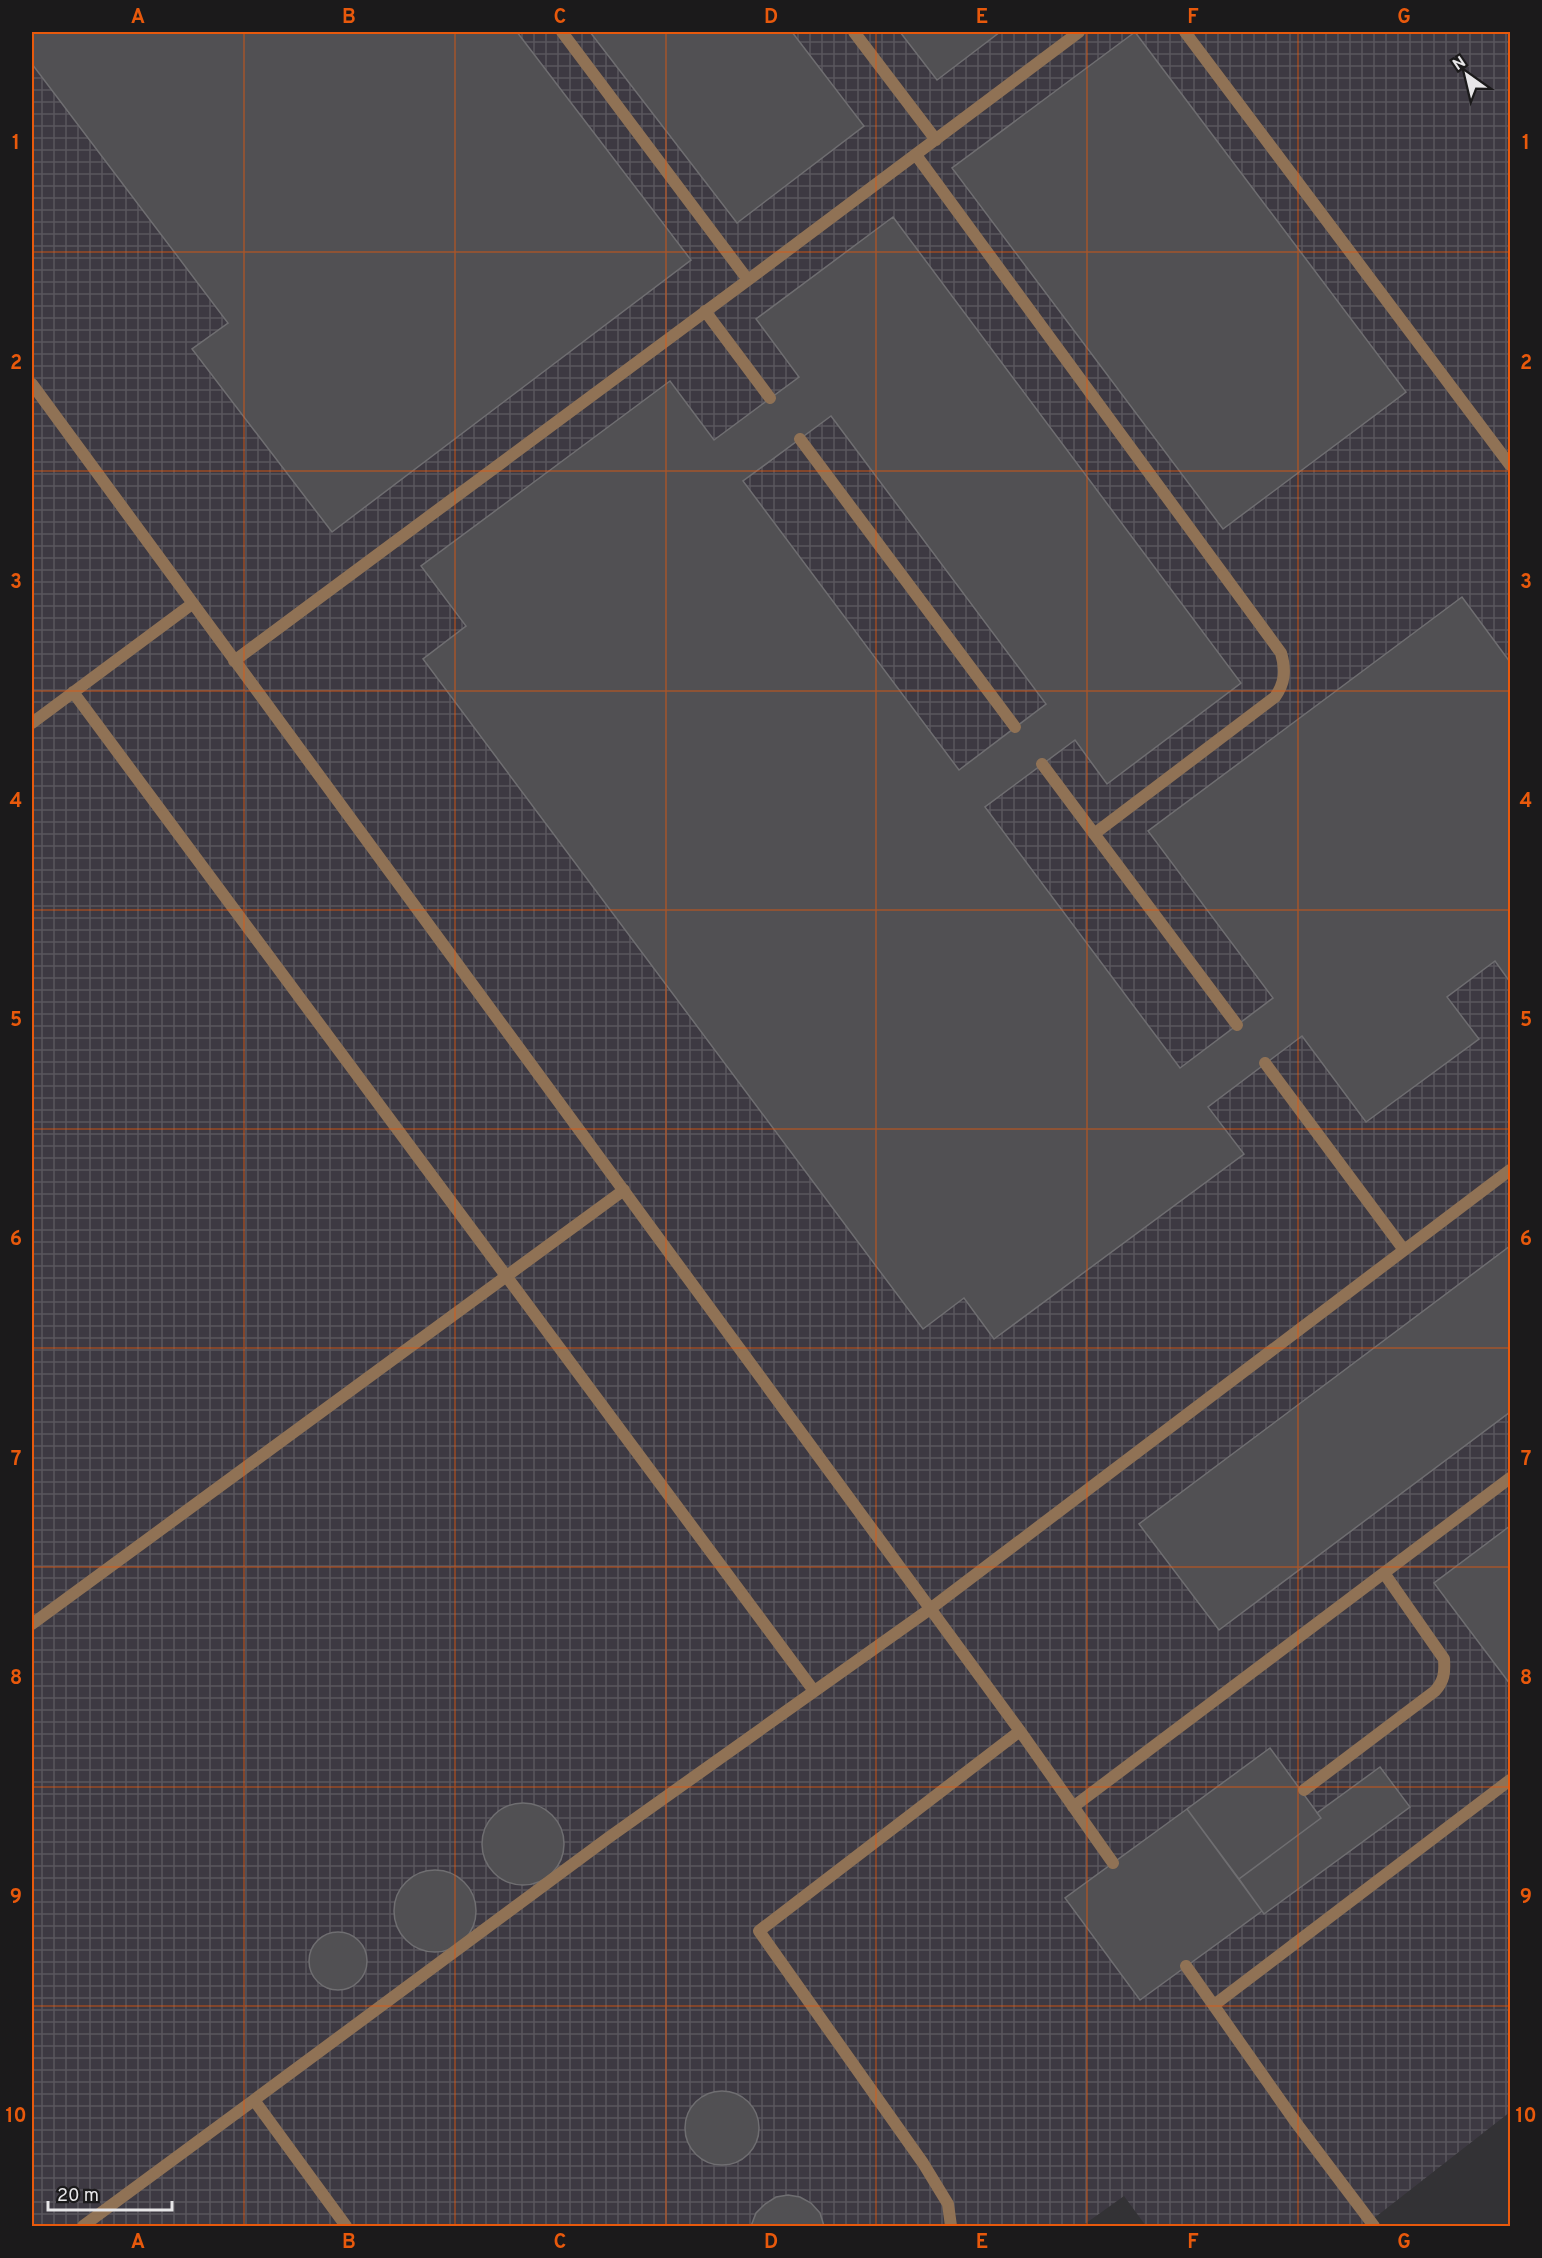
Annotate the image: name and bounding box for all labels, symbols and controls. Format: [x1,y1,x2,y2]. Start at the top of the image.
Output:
text: A [131,5,145,31]
text: B [342,5,356,31]
text: C [554,5,566,31]
text: D [764,5,778,31]
text: E [976,5,988,31]
text: F [1187,5,1199,31]
text: G [1397,5,1411,31]
north arrow [1437,45,1497,105]
text: N [1449,53,1470,76]
text: 1 [12,131,20,157]
text: 1 [1522,131,1530,157]
text: 2 [10,351,22,377]
text: 2 [1520,351,1532,377]
text: 3 [10,570,22,596]
text: 3 [1520,570,1532,596]
text: 4 [10,789,22,815]
text: 4 [1520,789,1532,815]
text: 5 [10,1008,22,1034]
text: 5 [1520,1008,1532,1034]
text: 6 [10,1227,22,1253]
text: 6 [1520,1227,1532,1253]
text: 7 [11,1447,21,1473]
text: 7 [1521,1447,1531,1473]
text: 8 [10,1666,22,1692]
text: 8 [1520,1666,1532,1692]
text: 9 [10,1885,22,1911]
text: 9 [1520,1885,1532,1911]
text: 10 [5,2104,27,2130]
text: 10 [1515,2104,1537,2130]
scale bar [48,2174,172,2212]
text: 20 m [57,2185,99,2208]
text: A [131,2230,145,2256]
text: B [342,2230,356,2256]
text: C [554,2230,566,2256]
text: D [764,2230,778,2256]
text: E [976,2230,988,2256]
text: F [1187,2230,1199,2256]
text: G [1397,2230,1411,2256]

